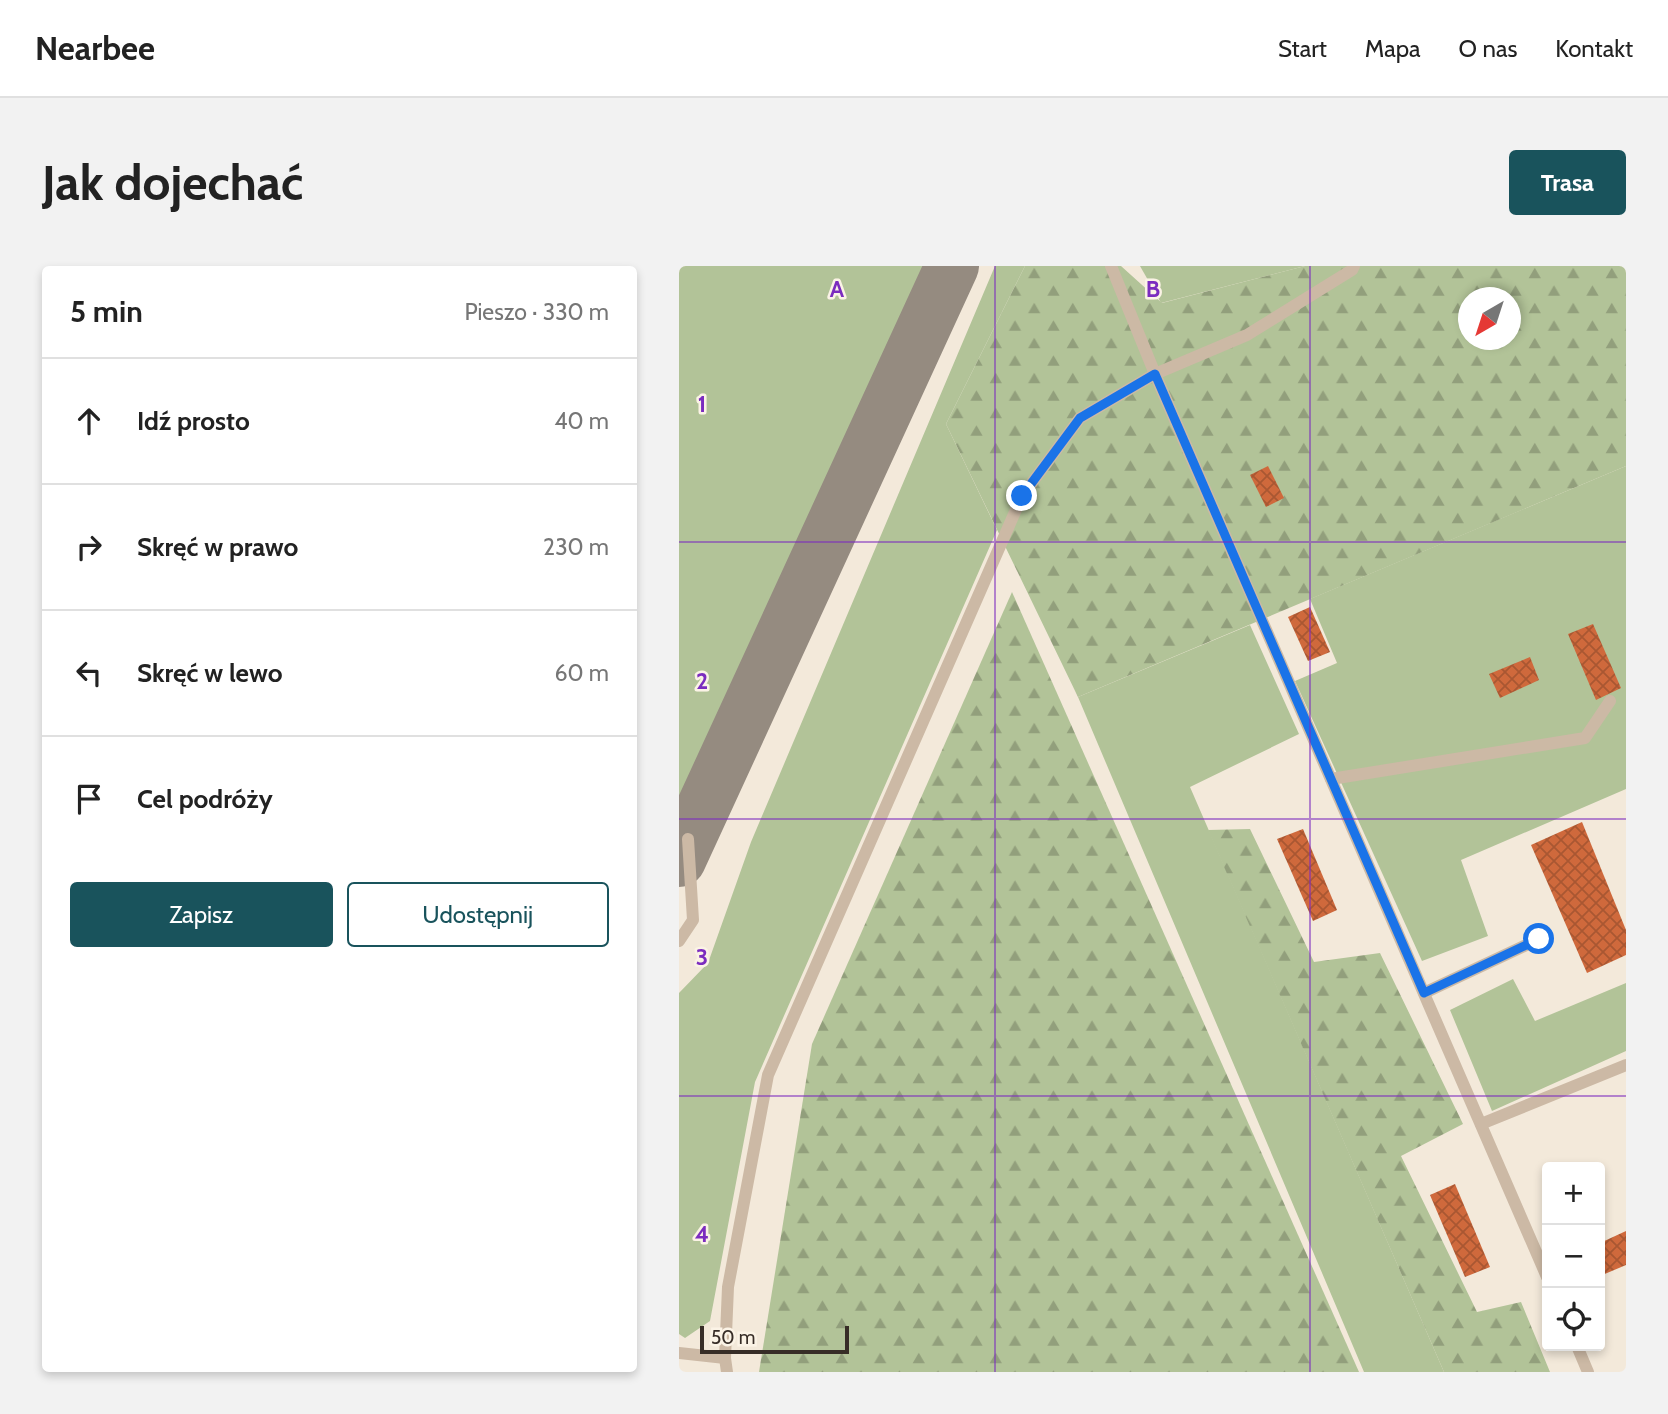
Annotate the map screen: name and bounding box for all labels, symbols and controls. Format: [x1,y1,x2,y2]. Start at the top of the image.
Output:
text: Nearbee [35,28,155,68]
text: Start [1278,34,1327,63]
text: Mapa [1365,34,1421,63]
text: O nas [1459,34,1517,63]
text: Kontakt [1555,34,1633,63]
button: Trasa [1509,150,1626,215]
text: Jak dojechać [42,153,303,212]
text: A [830,275,845,303]
text: B [1146,275,1160,303]
north arrow [1458,287,1521,350]
text: 5 min [70,293,143,330]
text: Pieszo · 330 m [464,298,609,326]
text: 1 [698,390,706,418]
icon: ahead [70,402,108,440]
text: Idź prosto [137,405,250,437]
text: 40 m [554,407,609,435]
route end [1006,480,1037,511]
icon: right [70,528,108,566]
text: Skręć w prawo [137,531,298,563]
text: 230 m [543,533,609,561]
icon: left [70,654,108,692]
text: Skręć w lewo [137,657,283,689]
text: 60 m [555,659,609,687]
text: 2 [696,667,708,695]
icon: arrive [70,780,108,818]
text: Cel podróży [137,783,273,815]
button: Zapisz [70,882,333,947]
button: Udostępnij [347,882,609,947]
route start [1523,923,1554,954]
text: 3 [696,943,708,971]
map controls [1542,1162,1605,1351]
button: + [1542,1162,1605,1225]
text: 4 [695,1220,709,1248]
button: − [1542,1225,1605,1288]
button: locate [1542,1288,1605,1351]
scale bar [700,1323,849,1355]
text: 50 m [711,1326,755,1349]

